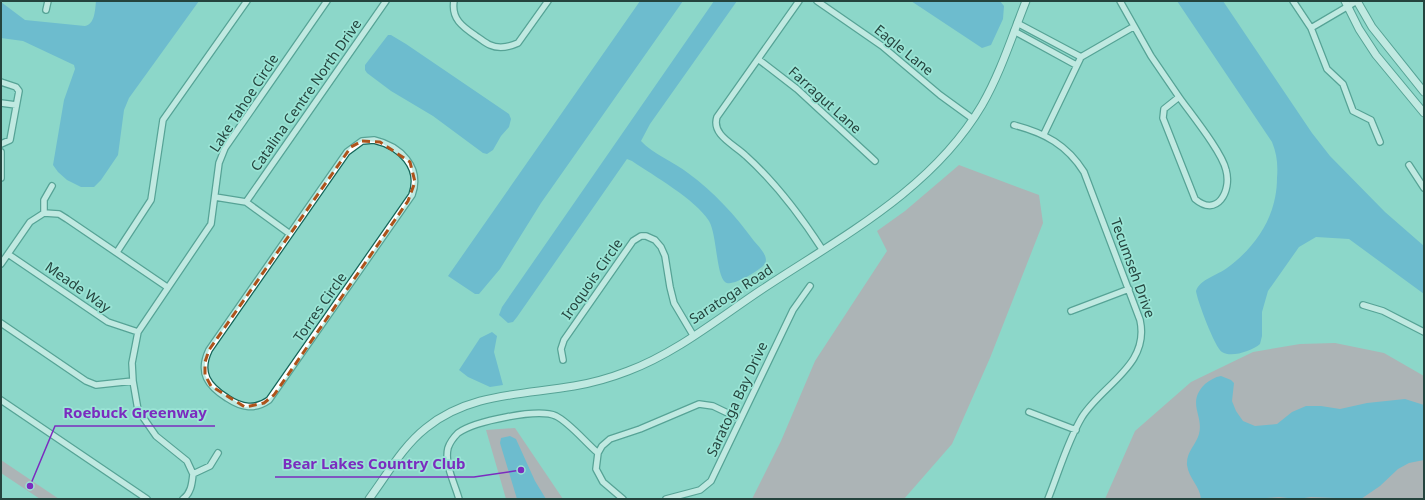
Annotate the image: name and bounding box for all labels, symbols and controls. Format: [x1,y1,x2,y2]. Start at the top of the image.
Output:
street label: Catalina Centre North Drive [246,15,365,174]
street label: Eagle Lane [871,20,938,79]
street label: Lake Tahoe Circle [205,50,283,156]
street label: Farragut Lane [785,62,866,138]
street label: Tecumseh Drive [1107,215,1160,320]
street label: Iroquois Circle [557,234,627,323]
street label: Meade Way [42,257,116,317]
street label: Saratoga Road [685,259,776,328]
street label: Torres Circle [289,268,351,345]
street label: Saratoga Bay Drive [702,338,772,459]
callout: Roebuck Greenway [55,399,215,426]
text: Roebuck Greenway [63,402,207,422]
callout: Bear Lakes Country Club [275,450,474,477]
text: Bear Lakes Country Club [282,453,466,473]

